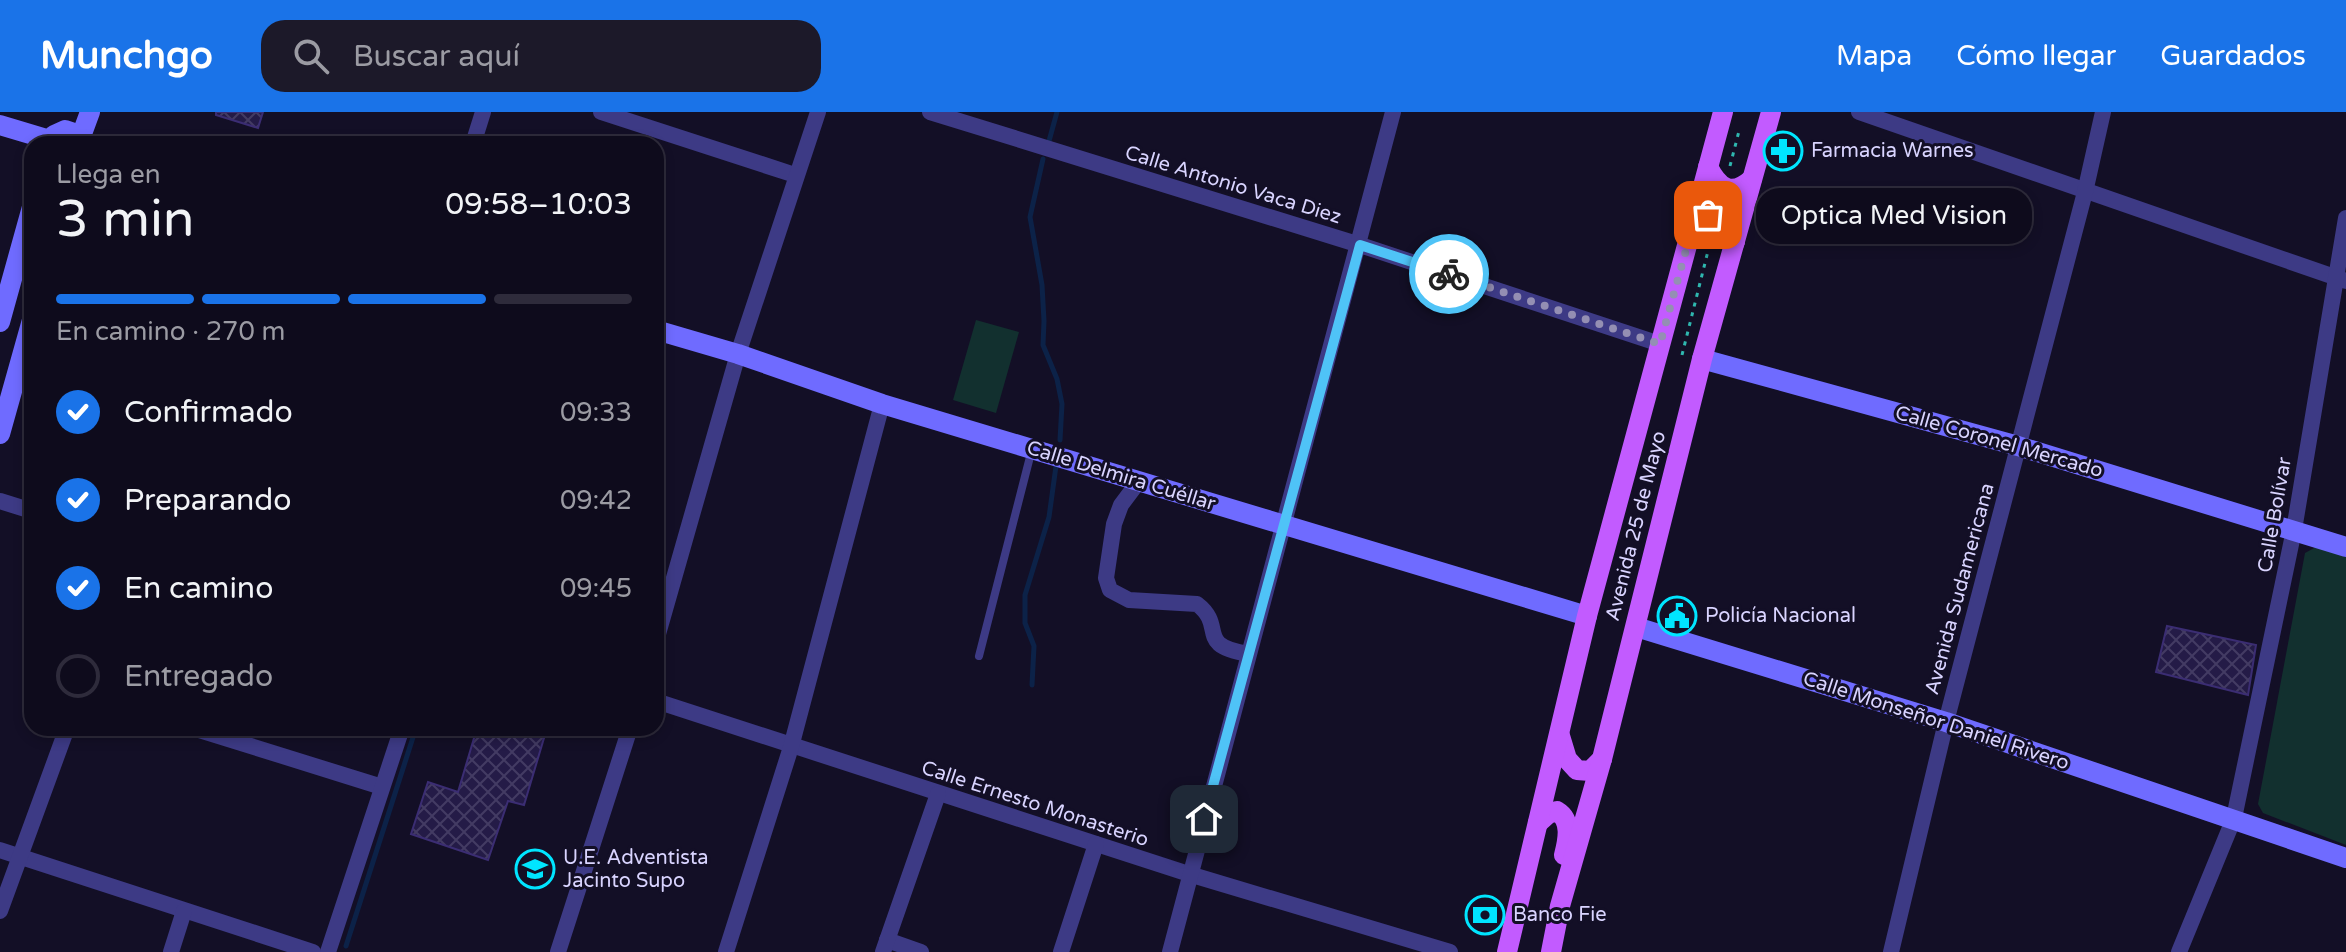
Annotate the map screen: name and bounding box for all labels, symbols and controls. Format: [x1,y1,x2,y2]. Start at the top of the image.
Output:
search box [261,20,821,92]
text: Munchgo [40,33,213,79]
icon: search [289,34,333,78]
text: Buscar aquí [353,38,520,75]
text: Mapa [1836,39,1912,73]
text: Cómo llegar [1956,39,2116,73]
text: Guardados [2160,39,2306,73]
pharmacy icon: Farmacia Warnes [1762,130,1804,172]
place label: Farmacia Warnes [1811,139,1974,163]
street label: Calle Antonio Vaca Diez [1122,141,1344,229]
text: Llega en [56,159,161,190]
pin [1674,181,1742,249]
text: 09:58–10:03 [445,186,632,223]
callout: Optica Med Vision [1756,187,2032,243]
text: 3 min [56,188,195,251]
icon: bag [1686,193,1730,237]
text: Optica Med Vision [1781,200,2007,231]
courier [1409,234,1489,314]
icon: bike [1427,252,1471,296]
text: En camino · 270 m [56,316,285,347]
icon: check [56,390,100,434]
text: Confirmado [124,394,293,431]
text: 09:33 [560,397,632,428]
street label: Calle Coronel Mercado [1892,401,2106,483]
street label: Avenida 25 de Mayo [1601,429,1671,623]
street label: Calle Delmira Cuéllar [1024,436,1219,516]
street label: Calle Bolívar [2253,455,2297,575]
icon: check [56,478,100,522]
street label: Avenida Sudamericana [1920,481,2000,697]
text: Preparando [124,482,292,519]
text: 09:42 [560,485,632,516]
icon: check [56,566,100,610]
text: En camino [124,570,273,607]
text: 09:45 [560,573,632,604]
public building icon: Policía Nacional [1656,595,1698,637]
place label: Policía Nacional [1705,604,1856,628]
text: Entregado [124,658,273,695]
street label: Calle Monseñor Daniel Rivero [1800,667,2072,775]
street label: Calle Ernesto Monasterio [918,756,1152,852]
pin [1170,785,1238,853]
icon: home [1182,797,1226,841]
place label: U.E. Adventista Jacinto Supo [563,846,709,893]
school or university icon: U.E. Adventista Jacinto Supo [514,848,556,890]
bank icon: Banco Fie [1464,894,1506,936]
place label: Banco Fie [1513,903,1606,927]

